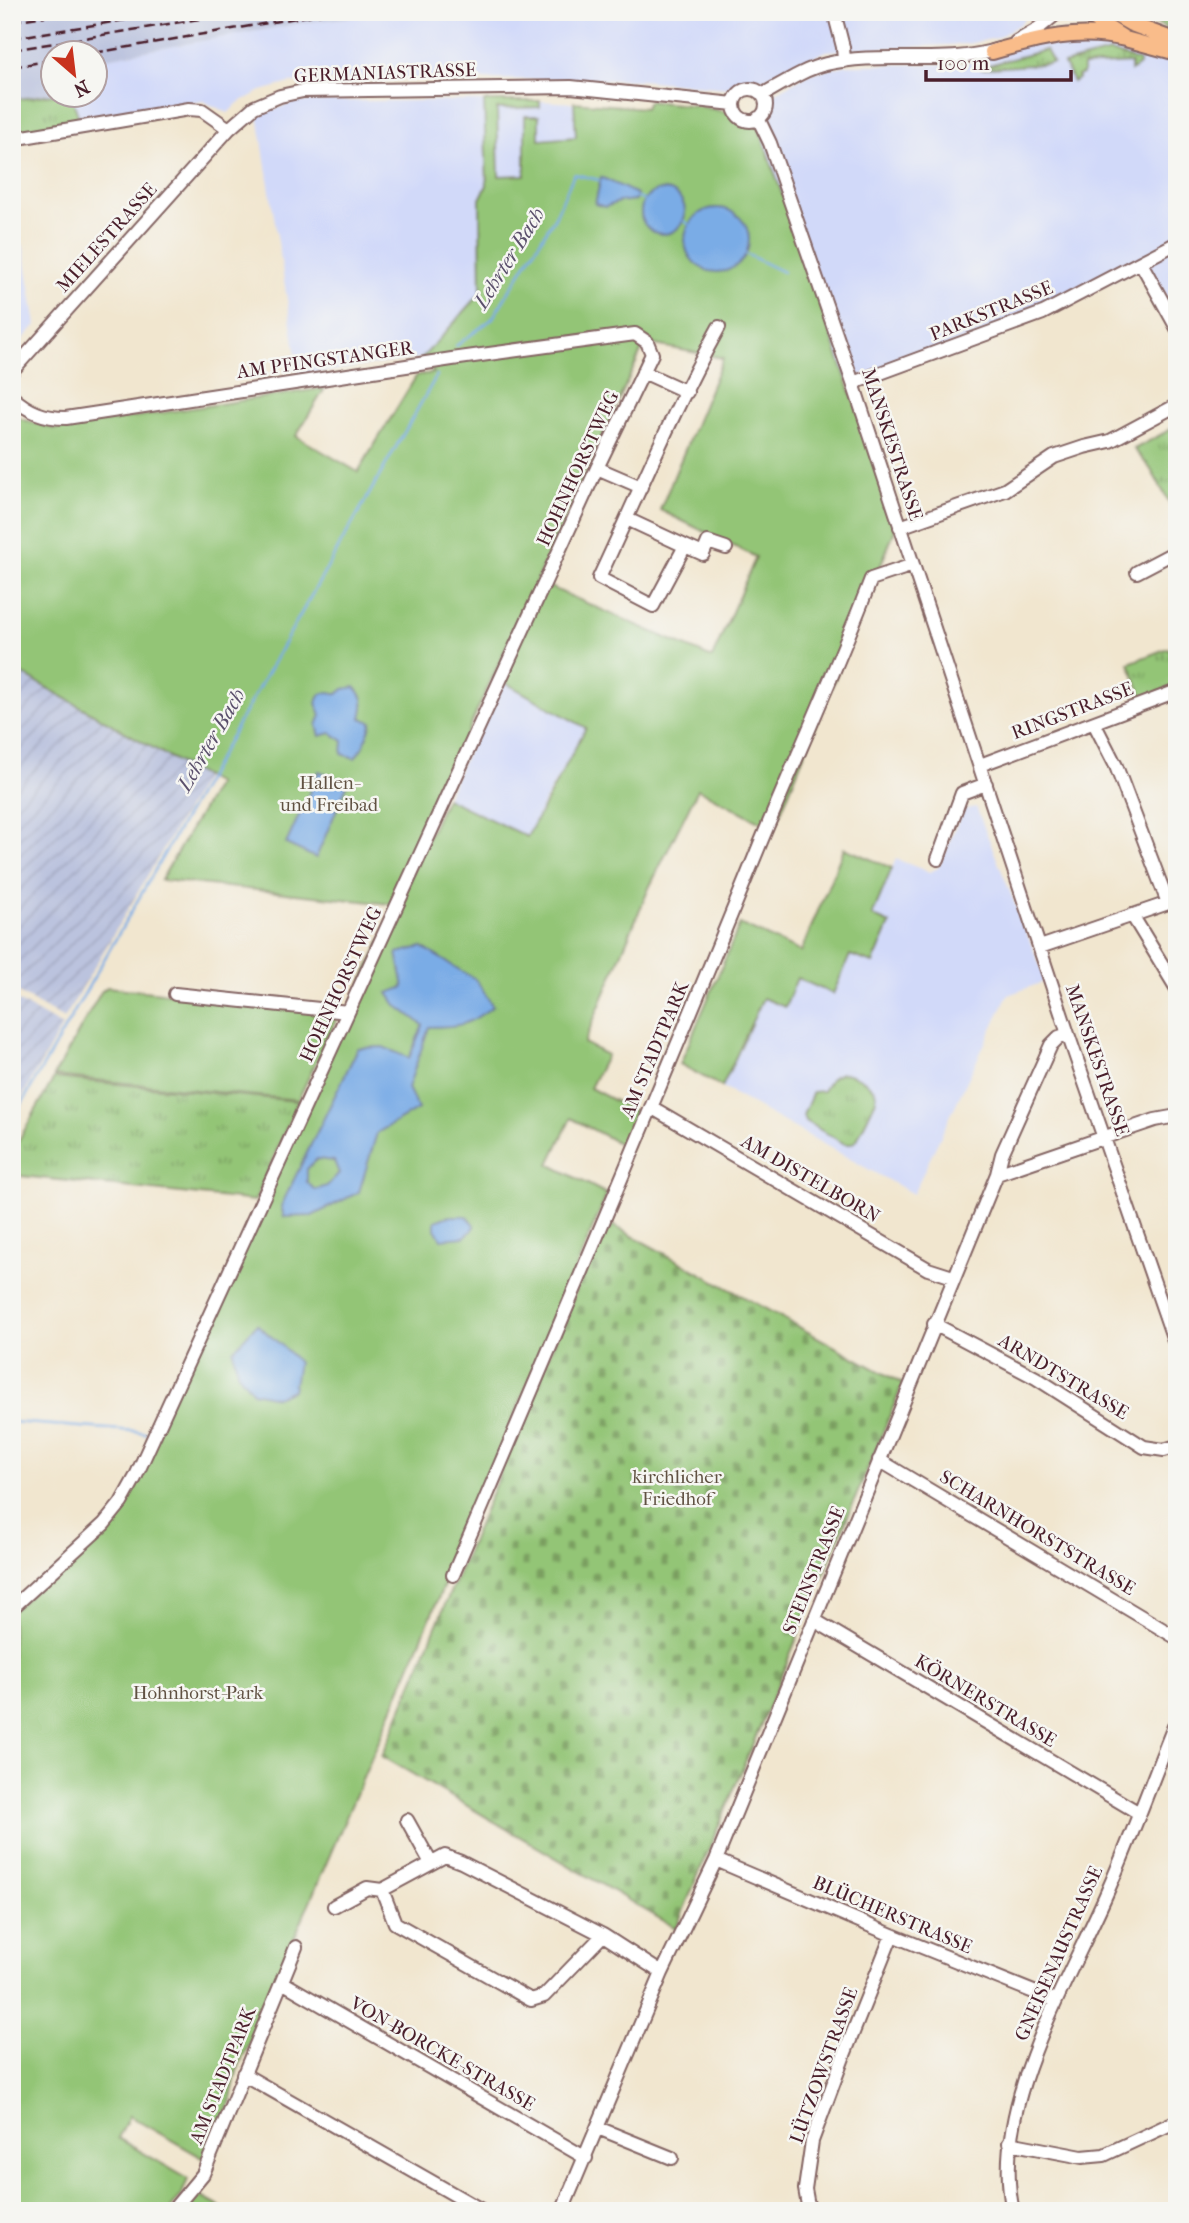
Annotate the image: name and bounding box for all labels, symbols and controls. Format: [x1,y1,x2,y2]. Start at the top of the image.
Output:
north arrow [38,38,108,108]
scale bar [926,38,1072,82]
text: 100 m [937,51,990,75]
street label: GERMANIASTRASSE [293,59,477,87]
text: N [69,75,93,101]
street label: MIELESTRASSE [52,178,162,297]
water label: Lehrter Bach [467,203,550,315]
street label: PARKSTRASSE [927,276,1056,346]
street label: AM PFINGSTANGER [234,337,416,383]
street label: MANSKESTRASSE [857,365,927,524]
street label: HOHNHORSTWEG [532,387,624,550]
street label: RINGSTRASSE [1008,677,1137,744]
water label: Lehrter Bach [171,684,250,797]
park label: Hallen- und Freibad [279,772,379,816]
street label: HOHNHORSTWEG [295,903,387,1066]
street label: AM STADTPARK [616,977,694,1122]
street label: MANSKESTRASSE [1061,981,1133,1140]
street label: AM DISTELBORN [736,1130,884,1228]
street label: ARNDTSTRASSE [994,1329,1133,1425]
park label: kirchlicher Friedhof [632,1466,723,1510]
street label: SCHARNHORSTSTRASSE [936,1466,1140,1600]
street label: STEINSTRASSE [778,1503,850,1637]
street label: KÖRNERSTRASSE [911,1650,1061,1752]
park label: Hohnhorst-Park [133,1682,264,1704]
street label: GNEISENAUSTRASSE [1010,1862,1108,2044]
street label: BLÜCHERSTRASSE [810,1871,976,1959]
street label: LÜTZOWSTRASSE [785,1984,863,2147]
street label: VON-BORCKE-STRASSE [345,1991,539,2116]
street label: AM STADTPARK [185,2002,261,2148]

